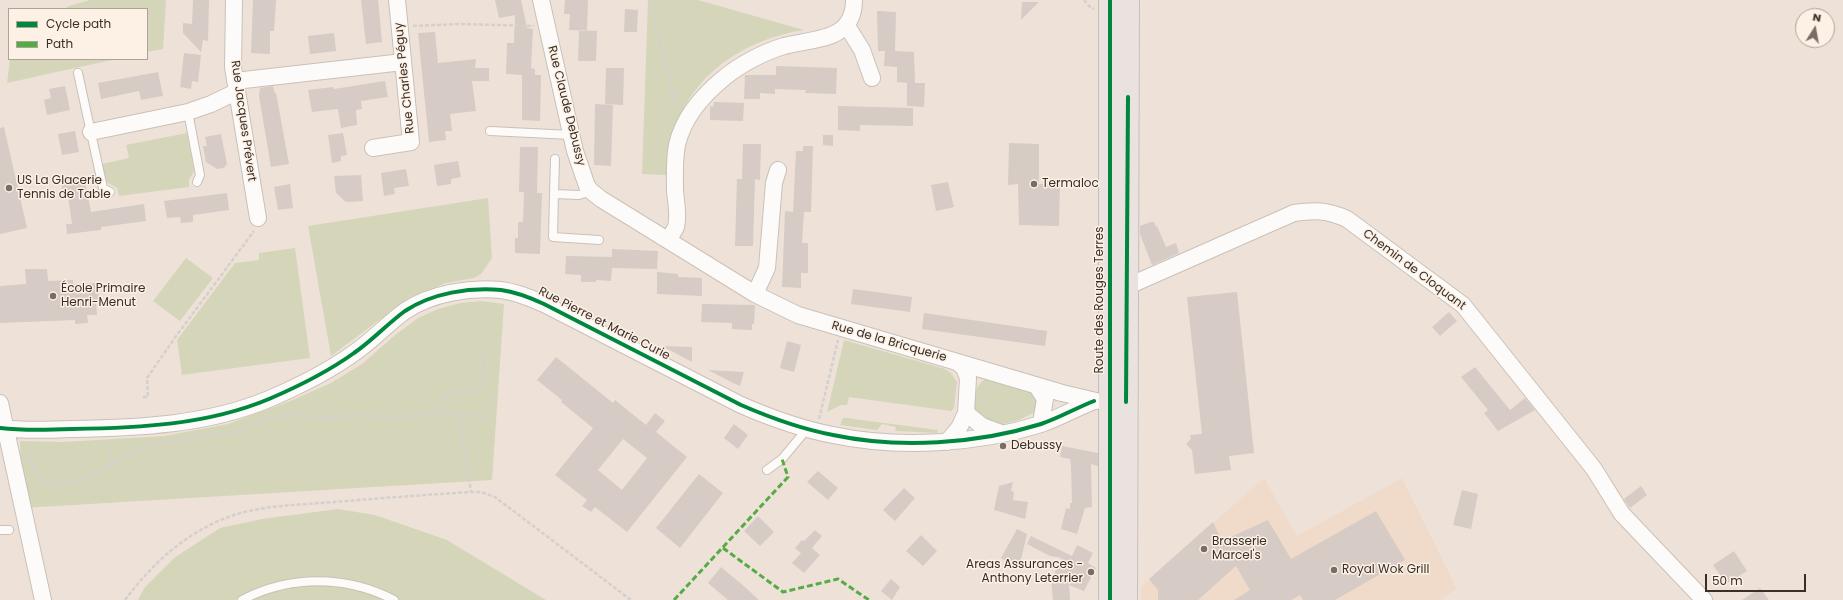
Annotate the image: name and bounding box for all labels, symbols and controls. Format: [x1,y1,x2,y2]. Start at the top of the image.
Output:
legend [8,8,148,60]
north arrow [1795,8,1835,48]
text: N [1812,9,1823,26]
text: Cycle path [46,15,111,32]
street label: Rue Charles Péguy [392,22,418,134]
text: Path [46,35,73,52]
street label: Rue Claude Debussy [544,44,588,168]
street label: Rue Jacques Prévert [227,60,259,182]
place label: US La Glacerie Tennis de Table [17,174,111,202]
place label: Termaloc [1042,177,1099,191]
marker: Termaloc [1029,179,1039,189]
marker: US La Glacerie Tennis de Table [4,183,14,193]
street label: Route des Rouges Terres [1093,227,1107,373]
street label: Chemin de Cloquant [1360,227,1468,313]
place label: École Primaire Henri-Menut [61,282,145,310]
street label: Rue Pierre et Marie Curie [536,284,672,364]
marker: École Primaire Henri-Menut [48,291,58,301]
street label: Rue de la Bricquerie [830,319,948,365]
place label: Debussy [1011,439,1062,453]
marker: Debussy [998,441,1008,451]
place label: Brasserie Marcel's [1212,535,1267,563]
marker: Brasserie Marcel's [1199,544,1209,554]
place label: Areas Assurances - Anthony Leterrier [966,558,1083,586]
place label: Royal Wok Grill [1342,563,1429,577]
marker: Royal Wok Grill [1329,565,1339,575]
scale bar [1707,566,1808,592]
marker: Areas Assurances - Anthony Leterrier [1086,567,1096,577]
text: 50 m [1712,572,1743,589]

